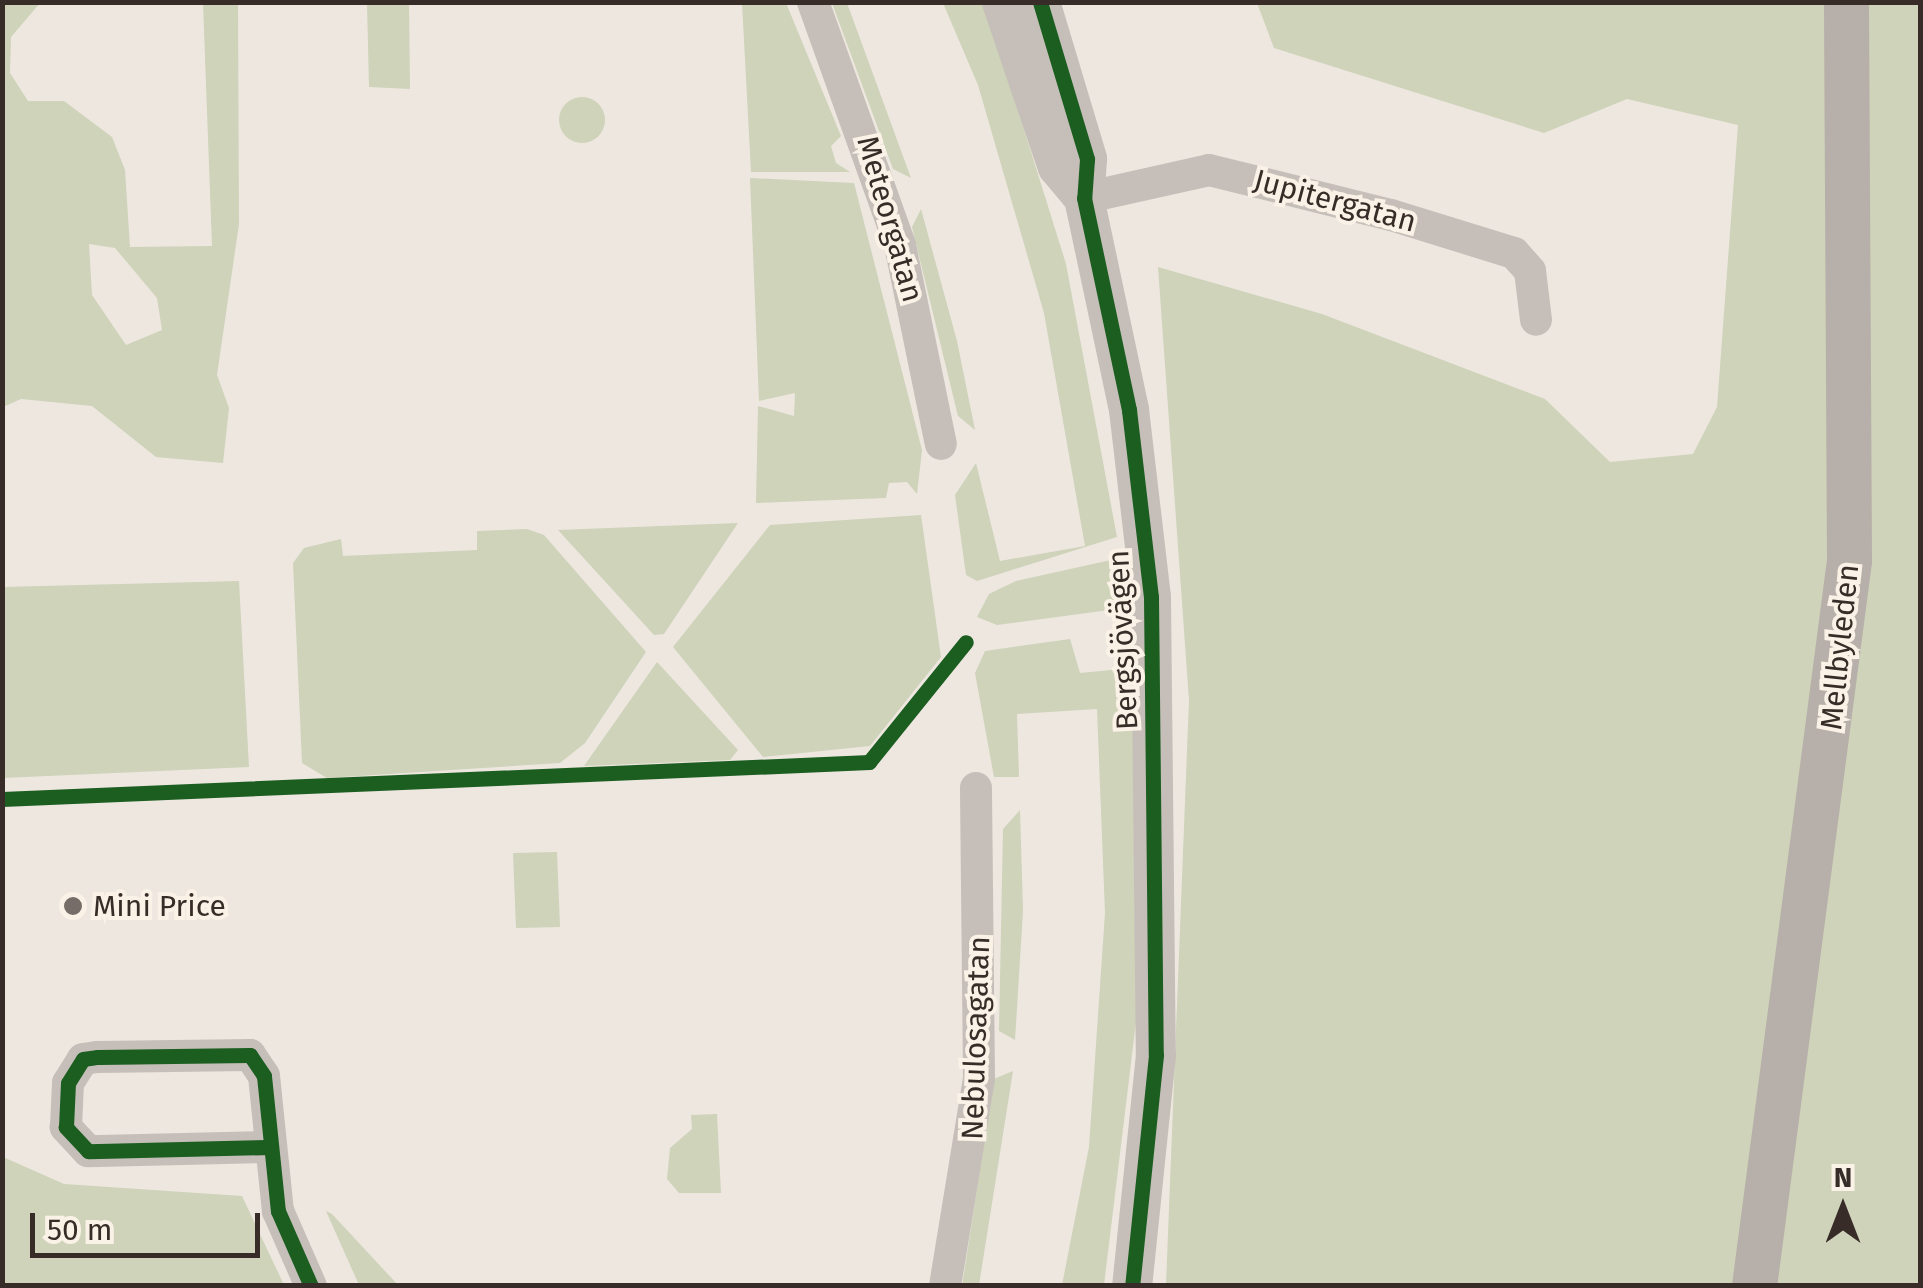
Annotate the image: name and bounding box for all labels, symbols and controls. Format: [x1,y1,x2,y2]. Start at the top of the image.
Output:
street label: Meteorgatan [849,132,931,306]
street label: Jupitergatan [1250,162,1420,240]
street label: Bergsjövägen [1100,549,1146,731]
street label: Mellbyleden [1813,562,1867,732]
place label: Mini Price [93,888,226,924]
marker: Mini Price [62,895,84,917]
street label: Nebulosagatan [954,935,998,1141]
north arrow [1793,1158,1893,1258]
text: N [1834,1161,1852,1194]
scale bar [35,1193,265,1255]
text: 50 m [47,1212,112,1248]

